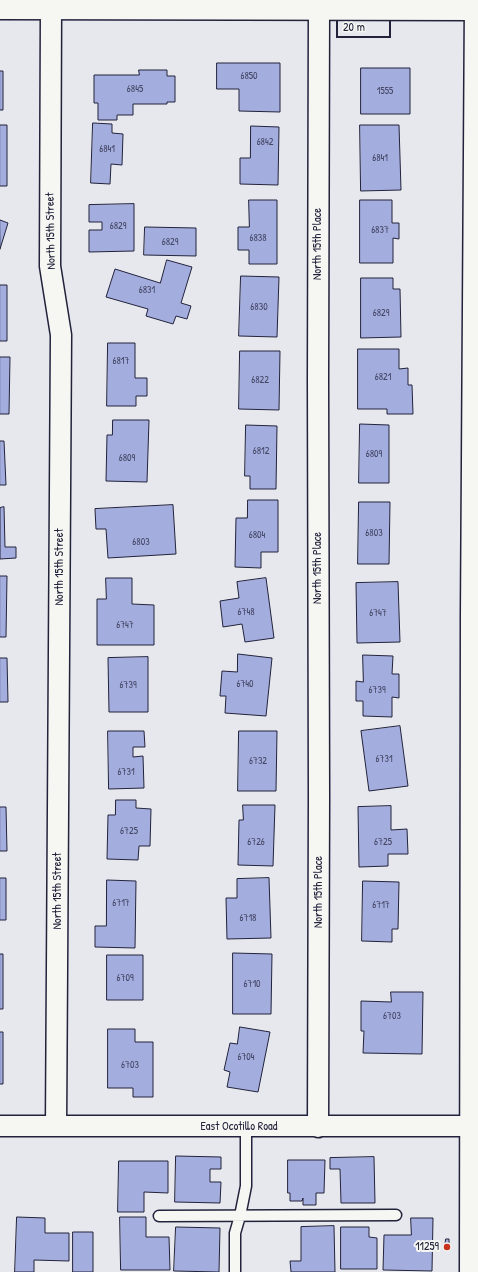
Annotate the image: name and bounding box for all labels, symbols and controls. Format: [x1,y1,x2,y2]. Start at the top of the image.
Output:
scale bar [338,12,393,38]
text: 20 m [343,18,365,35]
house number: 6850 [240,70,258,82]
house number: 6845 [127,83,143,95]
house number: 1555 [377,85,393,97]
house number: 6842 [257,136,273,148]
house number: 6841 [99,143,115,155]
house number: 6841 [372,152,388,164]
street label: North 15th Street [43,192,59,270]
street label: North 15th Place [311,208,325,280]
house number: 6829 [110,220,126,232]
house number: 6837 [371,224,389,236]
house number: 6838 [249,232,267,244]
house number: 6829 [162,236,178,248]
house number: 6831 [139,284,155,296]
house number: 6830 [250,301,268,313]
house number: 6829 [373,307,389,319]
house number: 6817 [113,355,129,367]
house number: 6821 [375,371,391,383]
house number: 6822 [251,374,269,386]
house number: 6812 [253,445,269,457]
house number: 6809 [366,448,382,460]
house number: 6809 [119,452,135,464]
house number: 6803 [365,527,383,539]
street label: North 15th Street [53,528,67,606]
house number: 6804 [249,529,265,541]
street label: North 15th Place [311,532,325,604]
house number: 6803 [132,536,150,548]
house number: 6748 [237,606,255,618]
house number: 6747 [369,607,387,619]
house number: 6747 [116,619,134,631]
house number: 6740 [236,678,254,690]
house number: 6739 [119,679,137,691]
house number: 6739 [368,684,386,696]
house number: 6731 [375,753,393,765]
house number: 6732 [249,755,267,767]
house number: 6731 [117,766,135,778]
house number: 6725 [120,825,138,837]
house number: 6726 [247,836,265,848]
house number: 6725 [374,836,392,848]
street label: North 15th Street [51,852,65,930]
street label: North 15th Place [312,856,326,928]
house number: 6717 [112,897,130,909]
house number: 6717 [372,899,390,911]
house number: 6718 [240,912,256,924]
house number: 6709 [116,972,134,984]
house number: 6710 [243,978,261,990]
house number: 6703 [383,1010,401,1022]
house number: 6704 [237,1051,255,1063]
house number: 6703 [121,1059,139,1071]
street label: East Ocotillo Road [201,1120,277,1134]
place label: 11259 [415,1240,439,1254]
marker: 11259 [442,1242,452,1252]

